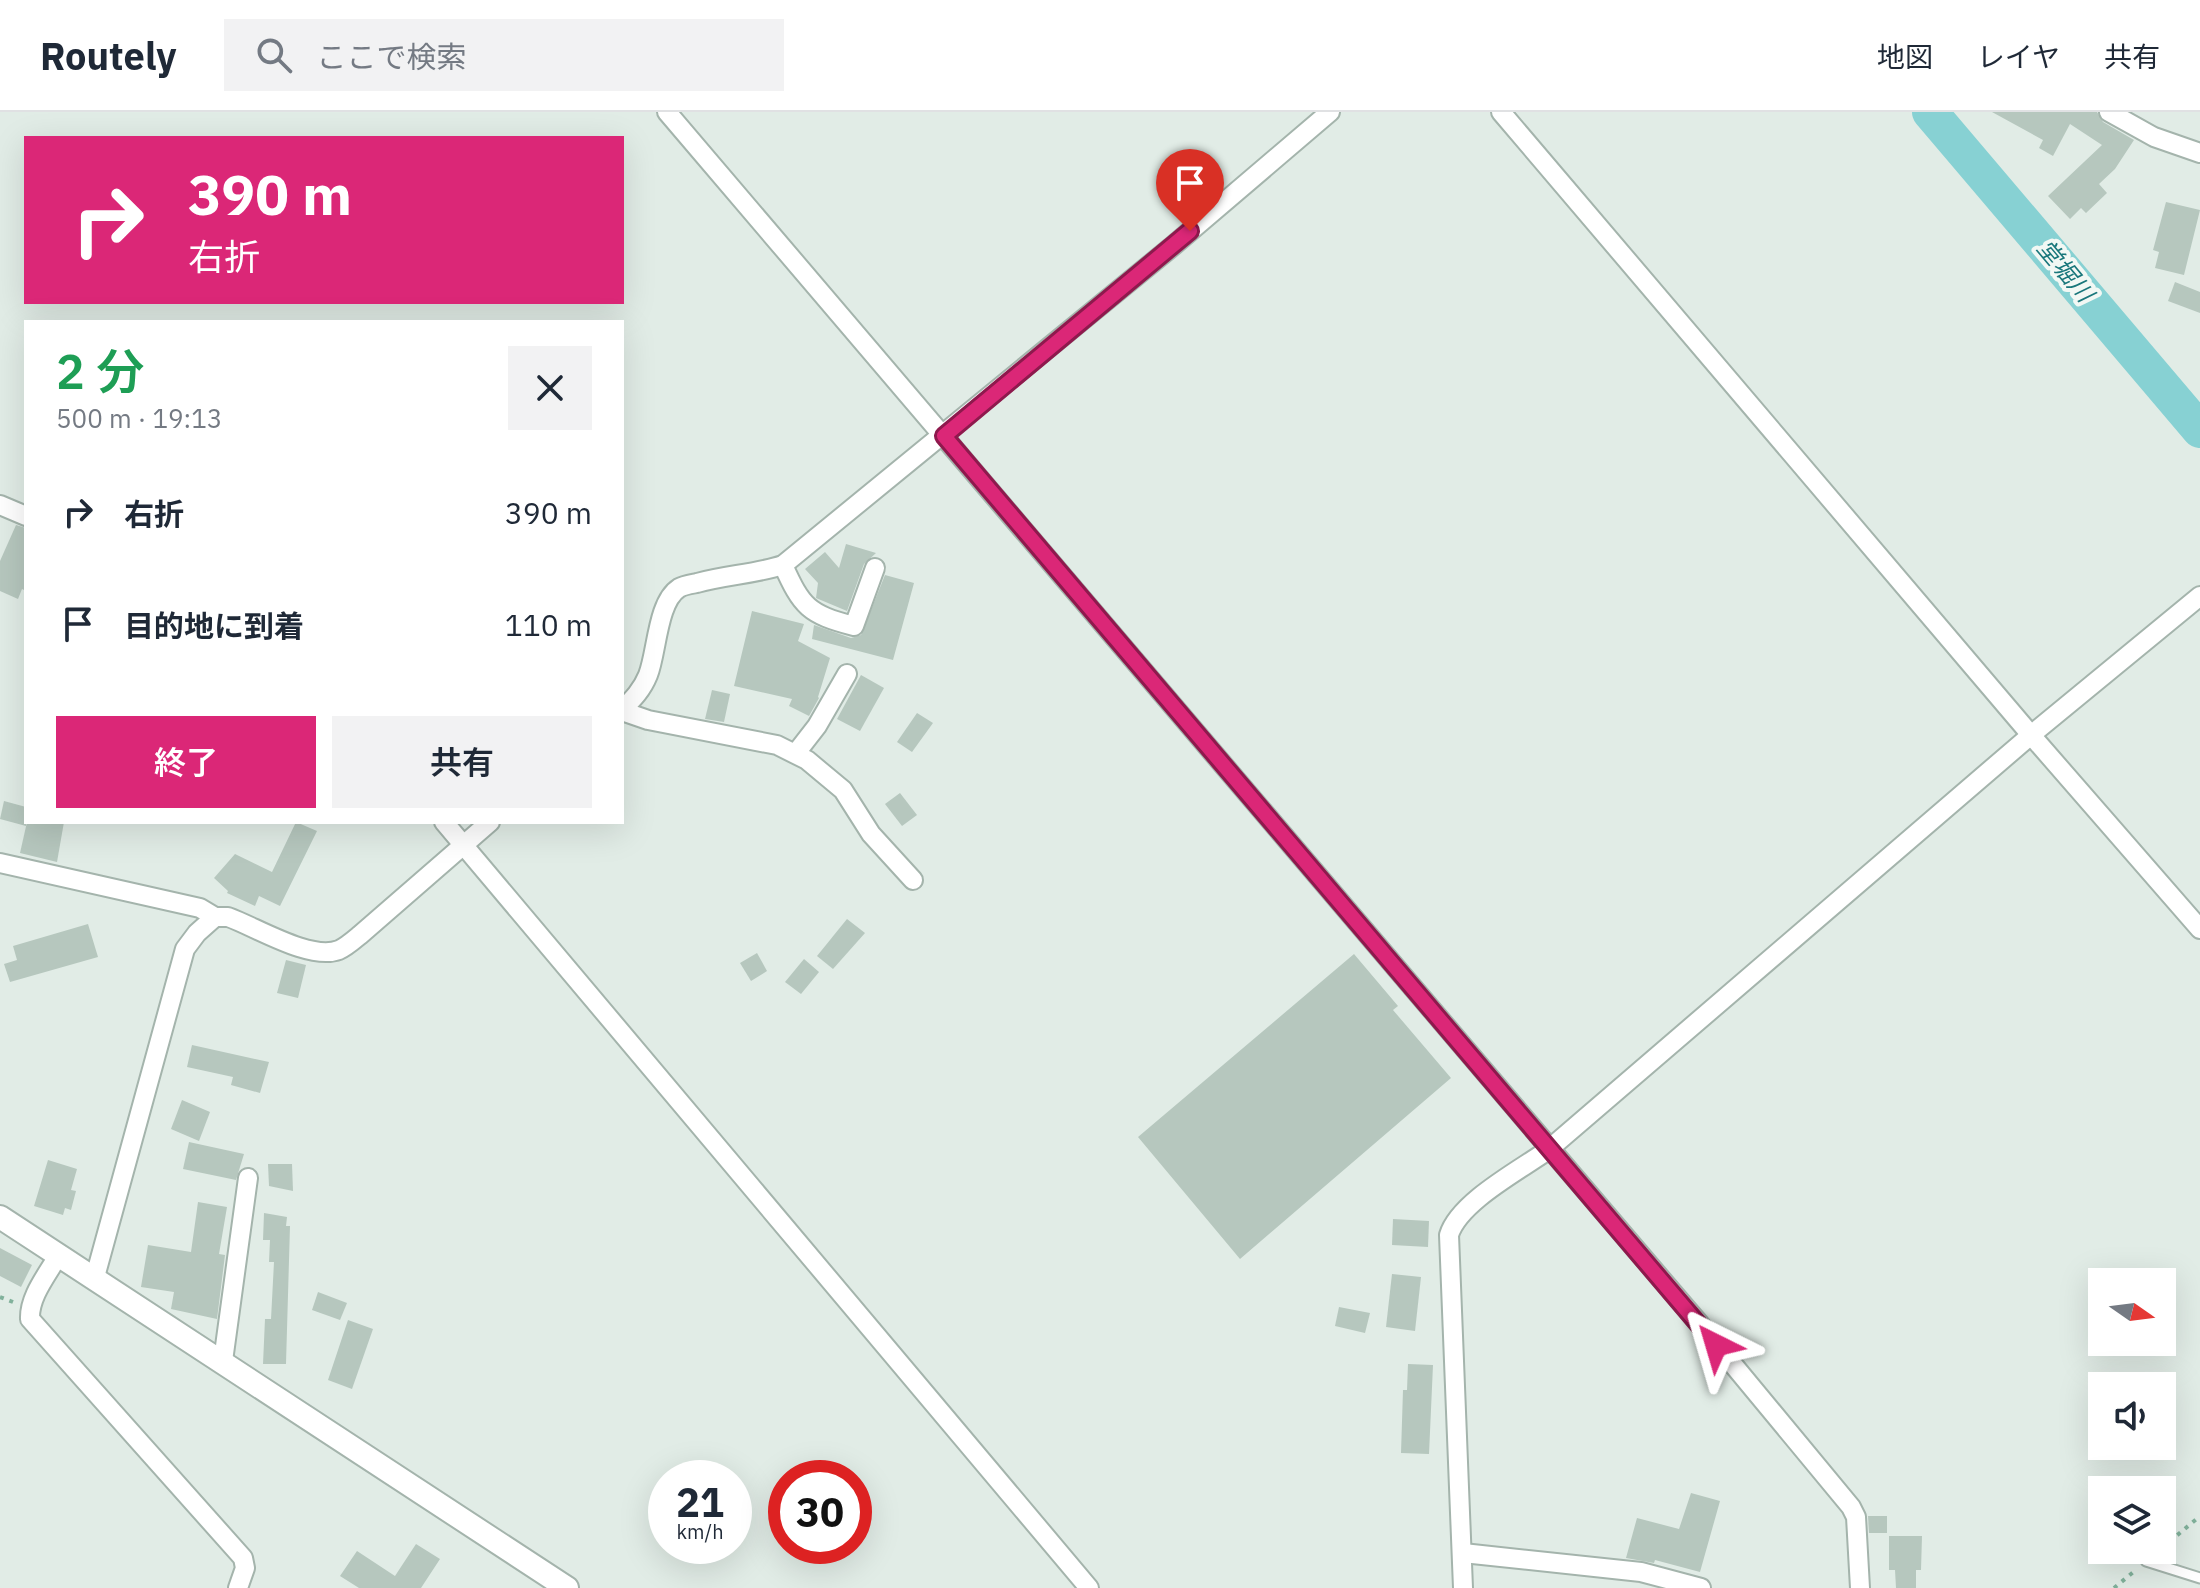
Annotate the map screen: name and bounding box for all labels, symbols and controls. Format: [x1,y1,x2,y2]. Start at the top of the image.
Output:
search box [224,19,784,91]
text: Routely [40,31,176,80]
icon: search [252,33,296,77]
text: ここで検索 [316,37,466,76]
text: 地図 [1877,38,1933,75]
text: レイヤ [1977,38,2060,75]
text: 共有 [2104,38,2160,75]
pin [1156,149,1224,231]
text: 390 m [188,158,352,230]
icon: arrive [1168,161,1212,205]
icon: right [56,168,160,272]
water label: 堂堀川 [2030,232,2103,311]
text: 右折 [188,233,260,280]
text: 2 分 [56,340,144,402]
button: close [508,346,592,430]
text: 500 m · 19:13 [56,401,222,435]
icon: right [56,490,100,534]
text: 390 m [505,493,592,532]
text: 右折 [124,494,184,533]
icon: arrive [56,602,100,646]
text: 110 m [505,605,592,644]
text: 目的地に到着 [124,606,304,645]
button: 終了 [56,716,316,808]
button: 共有 [332,716,592,808]
north arrow [2088,1268,2176,1356]
map controls [2088,1268,2176,1564]
position arrow [1674,1303,1758,1387]
button: sound [2088,1372,2176,1460]
speed limit sign: 30 [768,1460,872,1564]
text: 21 [676,1476,724,1528]
button: layers [2088,1476,2176,1564]
text: km/h [676,1518,724,1545]

